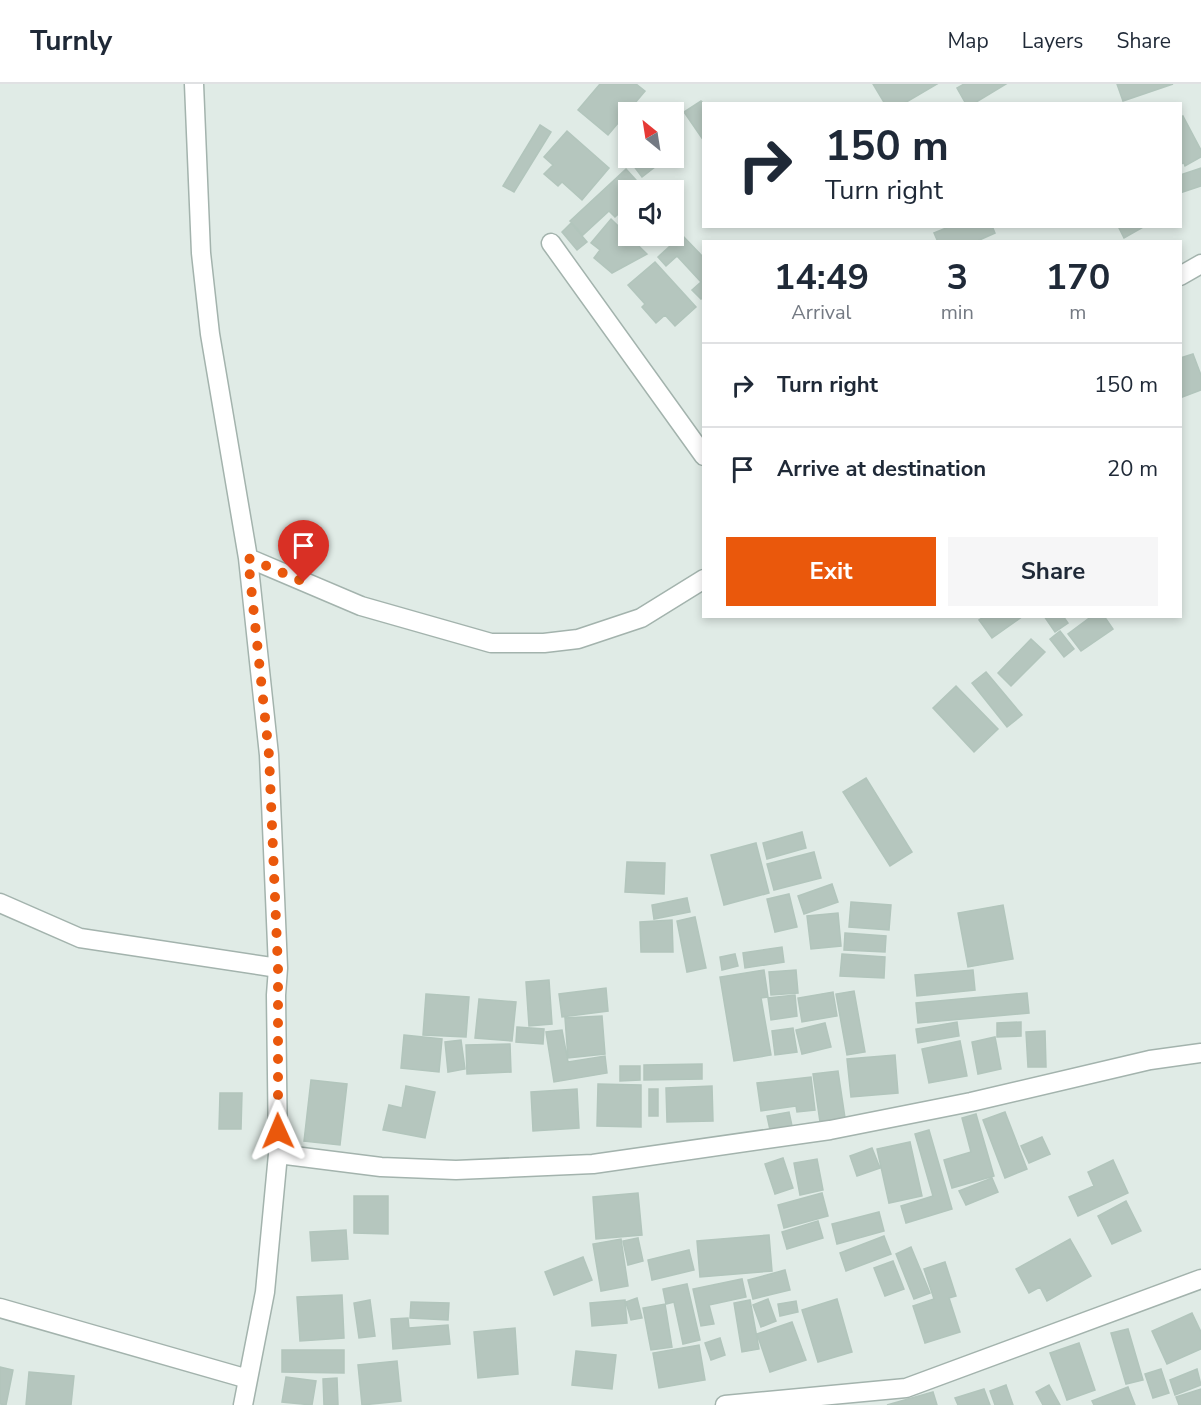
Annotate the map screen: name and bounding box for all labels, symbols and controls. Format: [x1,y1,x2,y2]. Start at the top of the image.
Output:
text: Turnly [30,22,112,60]
text: Map [947,27,989,55]
text: Layers [1022,27,1083,55]
text: Share [1116,27,1171,55]
north arrow [618,102,684,168]
map controls [618,102,684,246]
text: 150 m [825,118,949,175]
icon: right [726,126,804,204]
text: Turn right [825,172,943,209]
button: sound [618,180,684,246]
text: 14:49 [774,253,869,302]
text: 3 [946,253,968,302]
text: 170 [1045,253,1110,302]
text: Arrival [791,299,851,326]
text: min [941,299,974,326]
text: m [1069,299,1086,326]
icon: right [726,369,759,402]
text: Turn right [777,370,878,400]
text: 150 m [1094,370,1158,400]
icon: arrive [726,453,759,486]
text: Arrive at destination [777,454,986,484]
text: 20 m [1107,454,1158,484]
pin [278,520,329,582]
icon: arrive [287,529,320,562]
button: Exit [726,537,936,606]
button: Share [948,537,1158,606]
position arrow [246,1099,310,1163]

